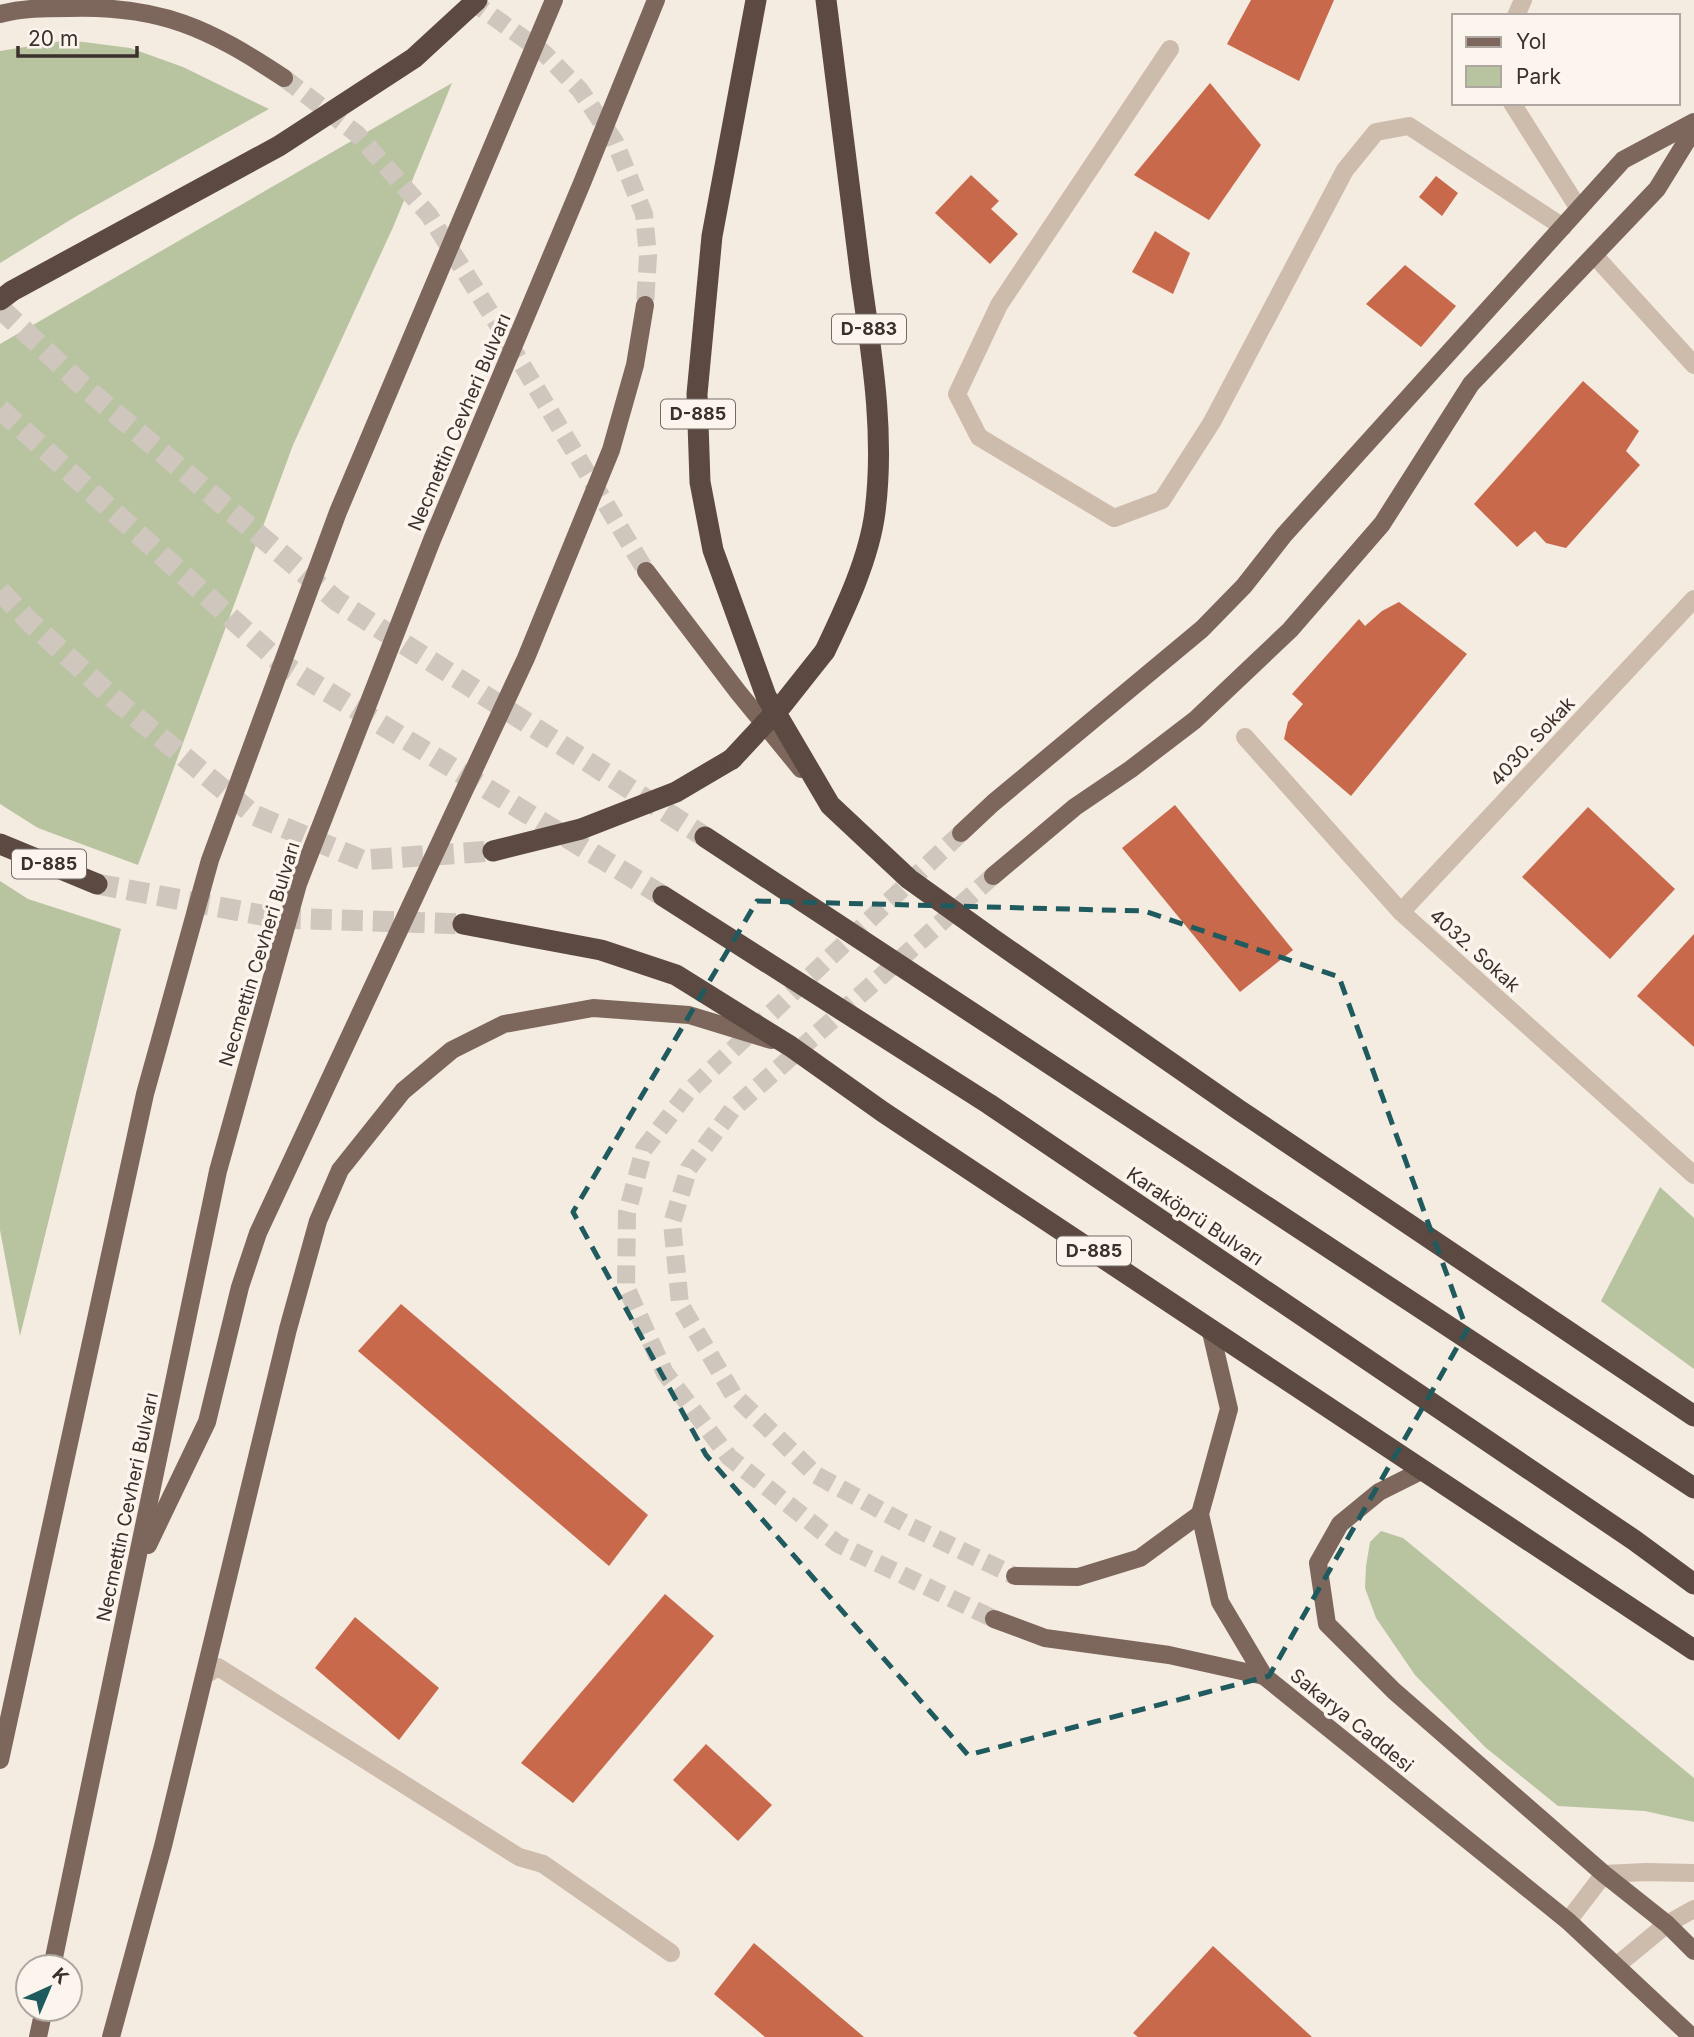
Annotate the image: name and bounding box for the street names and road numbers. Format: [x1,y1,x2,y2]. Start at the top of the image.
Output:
street label: Necmettin Cevheri Bulvarı [403,310,516,534]
road number: D-883 [832,314,906,344]
road number: D-885 [661,400,735,428]
street label: 4030. Sokak [1485,692,1580,791]
street label: Necmettin Cevheri Bulvarı [214,839,305,1069]
road number: D-885 [12,850,86,878]
street label: 4032. Sokak [1425,904,1525,997]
street label: Karaköprü Bulvarı [1122,1162,1267,1271]
road number: D-885 [1057,1236,1131,1266]
street label: Necmettin Cevheri Bulvarı [92,1390,163,1624]
street label: Sakarya Caddesi [1286,1664,1418,1777]

